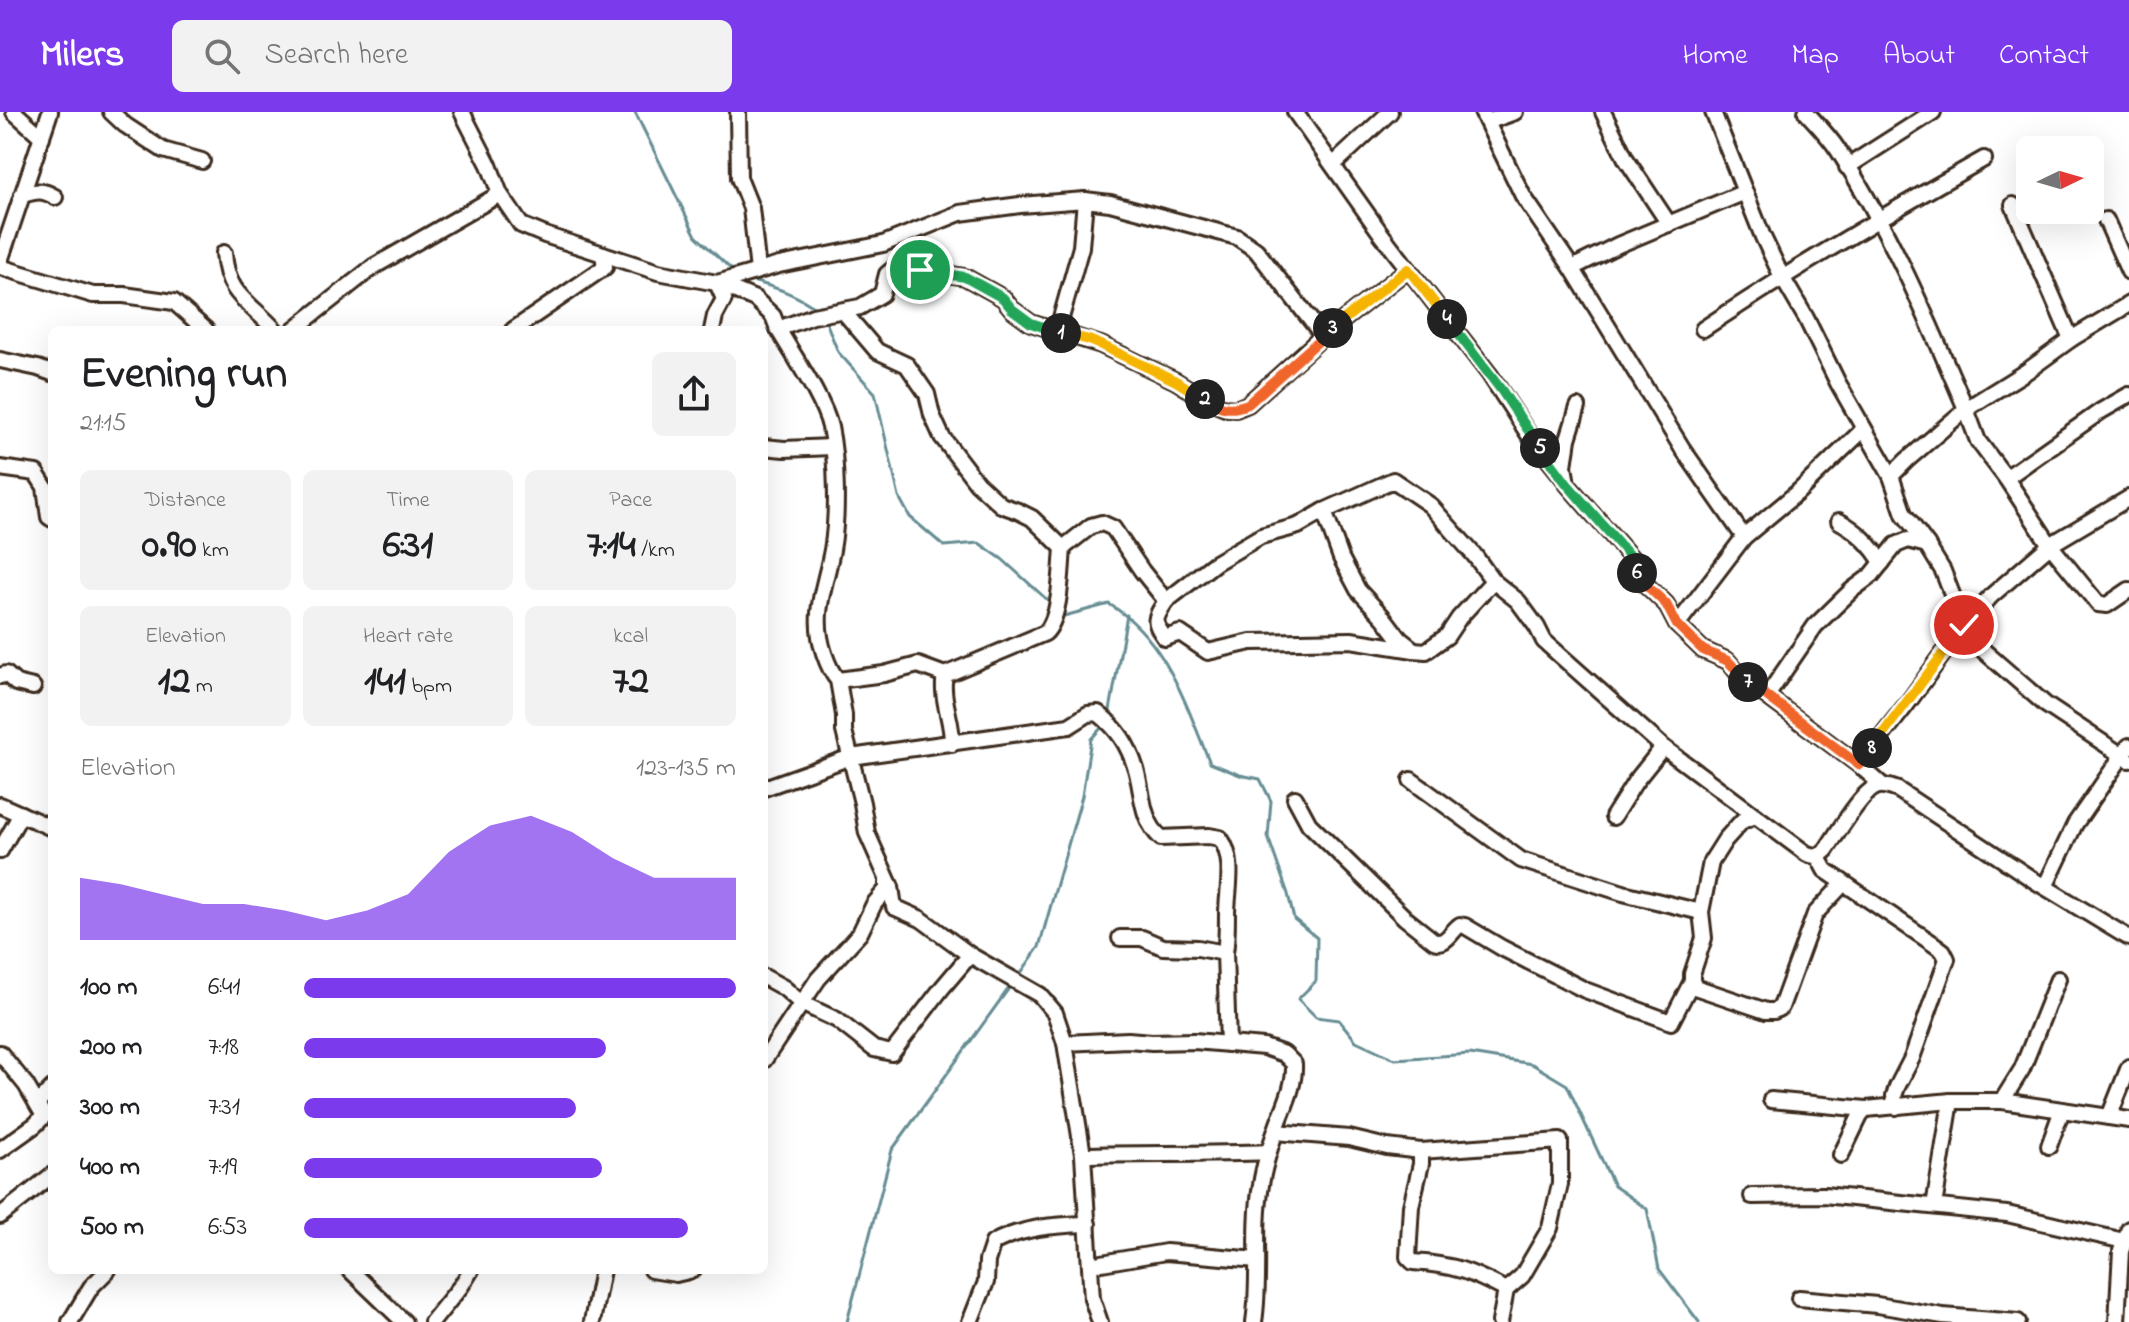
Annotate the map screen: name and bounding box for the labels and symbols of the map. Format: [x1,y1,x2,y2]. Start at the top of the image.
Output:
north arrow [2016,136,2104,224]
pin [886,236,954,304]
pin: 4 [1427,299,1467,339]
pin: 3 [1313,308,1353,348]
pin: 1 [1041,313,1081,353]
pin: 2 [1185,379,1225,419]
pin: 5 [1520,428,1560,468]
pin: 6 [1617,553,1657,593]
pin [1930,591,1998,659]
pin: 7 [1728,662,1768,702]
pin: 8 [1852,728,1892,768]

